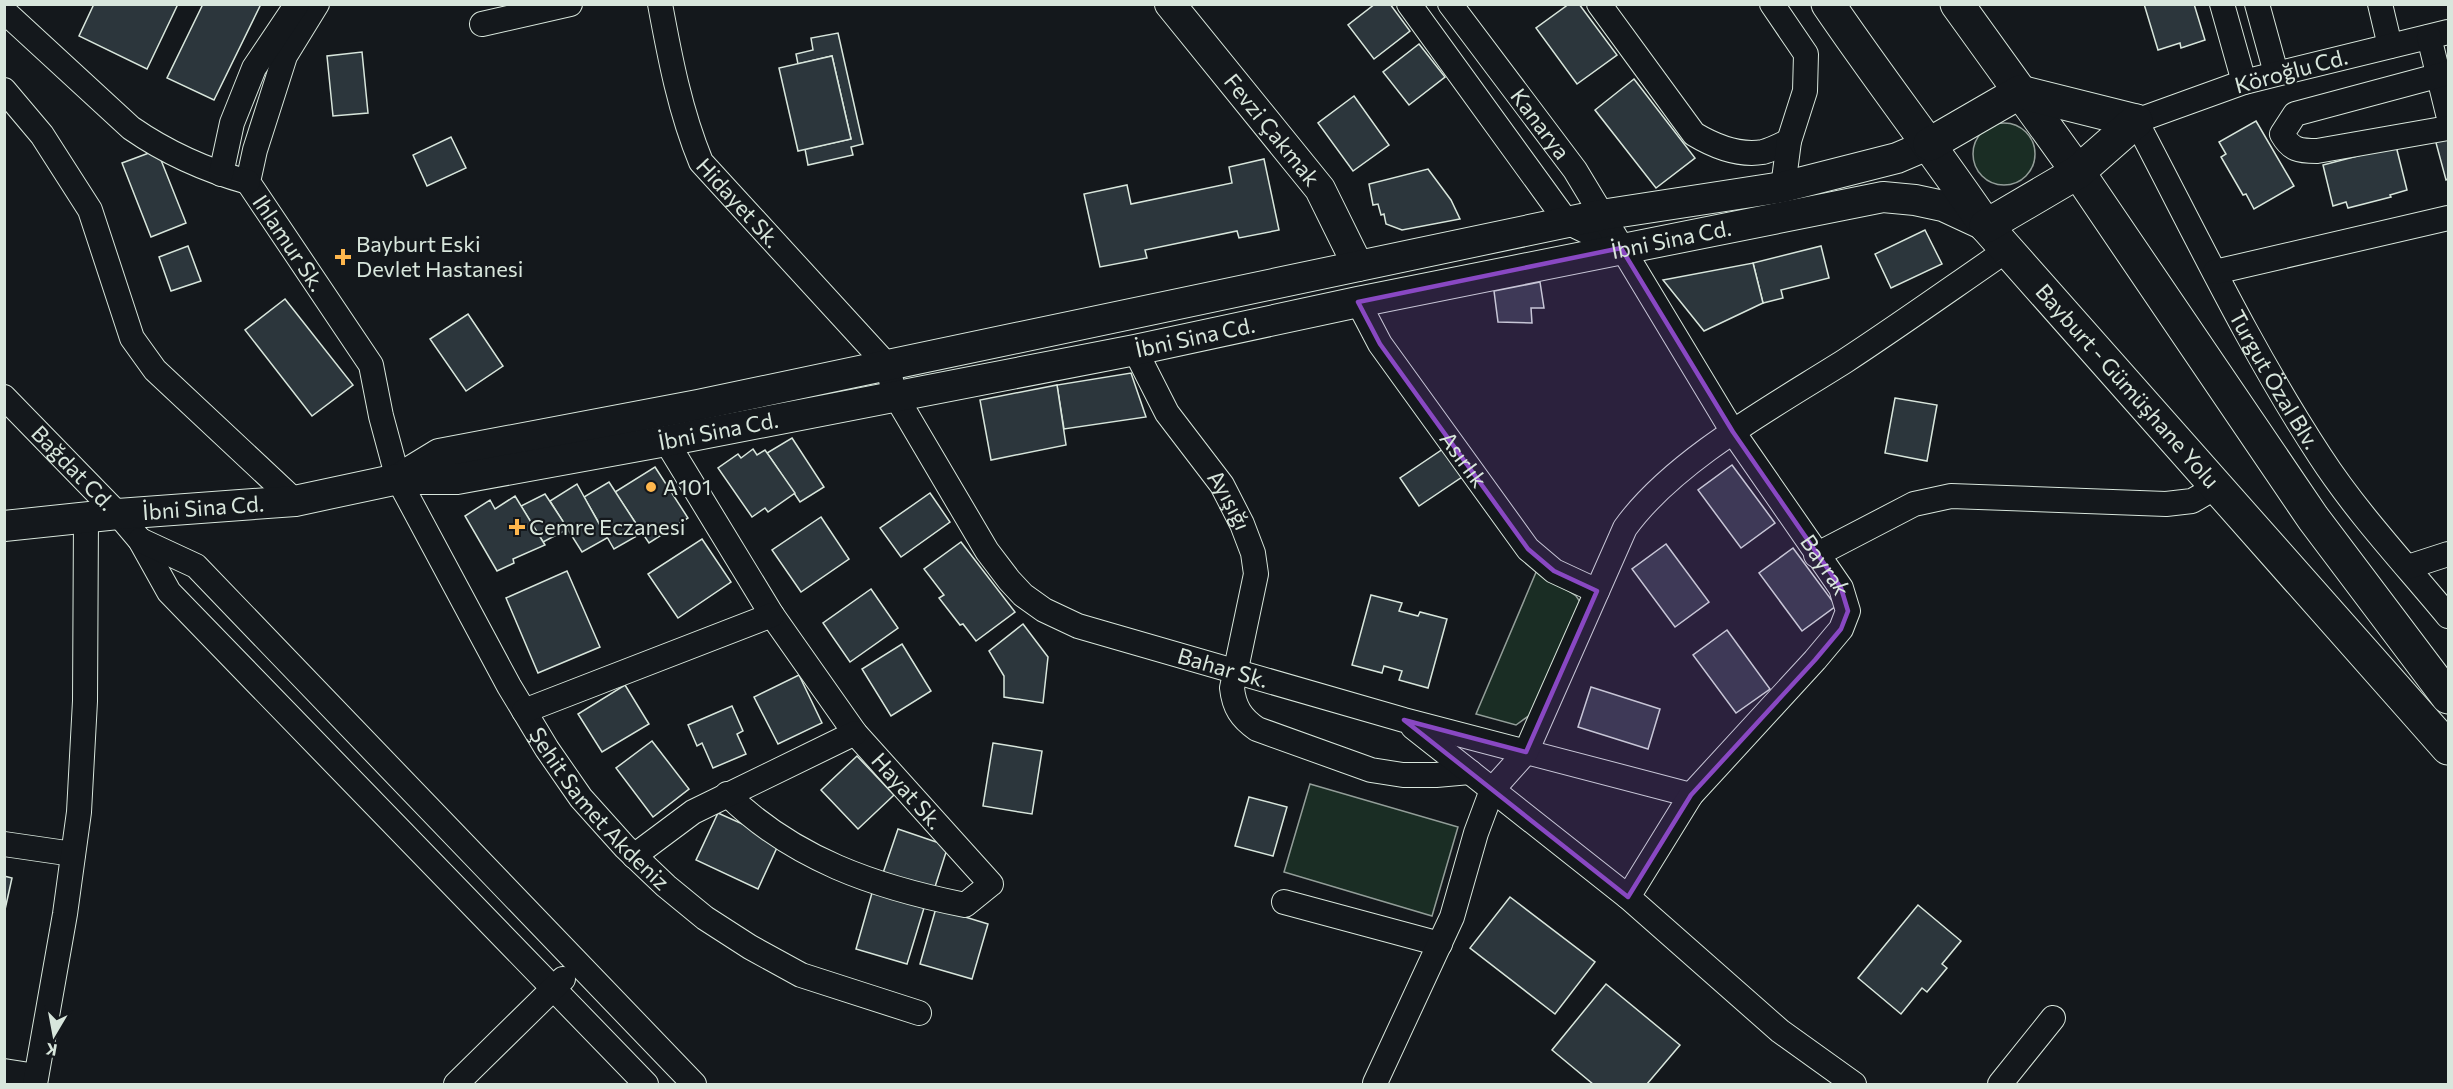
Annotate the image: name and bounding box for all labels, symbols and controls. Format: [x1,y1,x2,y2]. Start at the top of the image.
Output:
street label: Köroğlu Cd. [2232,43,2350,99]
street label: Fevzi Çakmak [1219,68,1326,191]
street label: Kanarya [1505,83,1576,164]
street label: Hidayet Sk. [691,152,787,253]
street label: Ihlamur Sk. [247,189,331,296]
street label: İbni Sina Cd. [1609,214,1733,264]
place label: Bayburt Eski Devlet Hastanesi [356,230,523,282]
marker: Bayburt Eski Devlet Hastanesi [334,248,352,266]
street label: Bayburt - Gümüşhane Yolu [2030,278,2225,493]
street label: Turgut Özal Blv. [2224,305,2326,454]
street label: İbni Sina Cd. [1133,311,1257,363]
street label: İbni Sina Cd. [656,406,780,455]
street label: Bağdat Cd. [26,419,121,516]
street label: Asırlık [1435,426,1493,493]
street label: Ayışığı [1202,464,1257,534]
place label: A101 [663,473,711,500]
marker: A101 [644,480,658,494]
street label: İbni Sina Cd. [141,489,265,525]
place label: Cemre Eczanesi [529,513,685,540]
marker: Cemre Eczanesi [510,520,524,534]
street label: Bayrak [1795,529,1856,598]
street label: Bahar Sk. [1175,641,1271,693]
street label: Şehit Samet Akdeniz [524,722,675,895]
street label: Hayat Sk. [866,747,949,834]
north arrow [24,1005,84,1065]
text: K [44,1040,58,1061]

